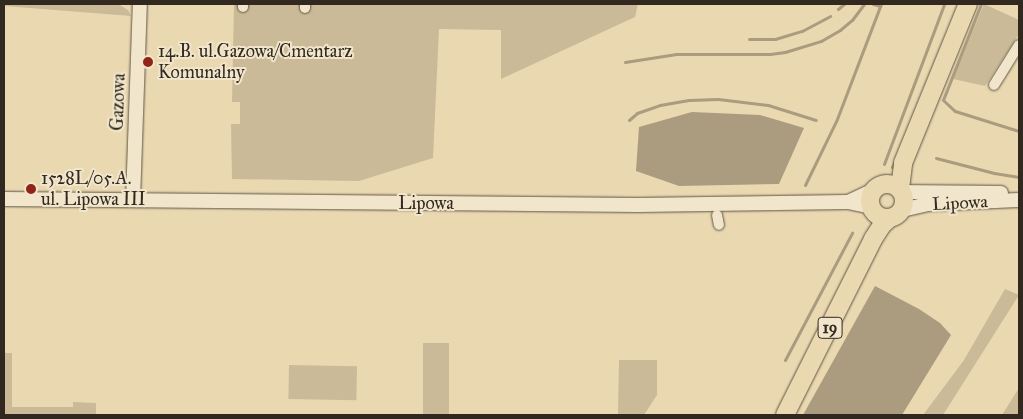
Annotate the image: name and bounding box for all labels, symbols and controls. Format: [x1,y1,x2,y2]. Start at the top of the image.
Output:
place label: 14.B. ul.Gazowa/Cmentarz Komunalny [158,41,352,84]
marker: 14.B. ul.Gazowa/Cmentarz Komunalny [142,56,154,68]
street label: Gazowa [106,73,130,131]
place label: 1528L/05.A. ul. Lipowa III [41,168,146,210]
marker: 1528L/05.A. ul. Lipowa III [25,183,37,195]
street label: Lipowa [932,191,988,215]
street label: Lipowa [398,192,454,214]
road number: 19 [818,314,842,342]

